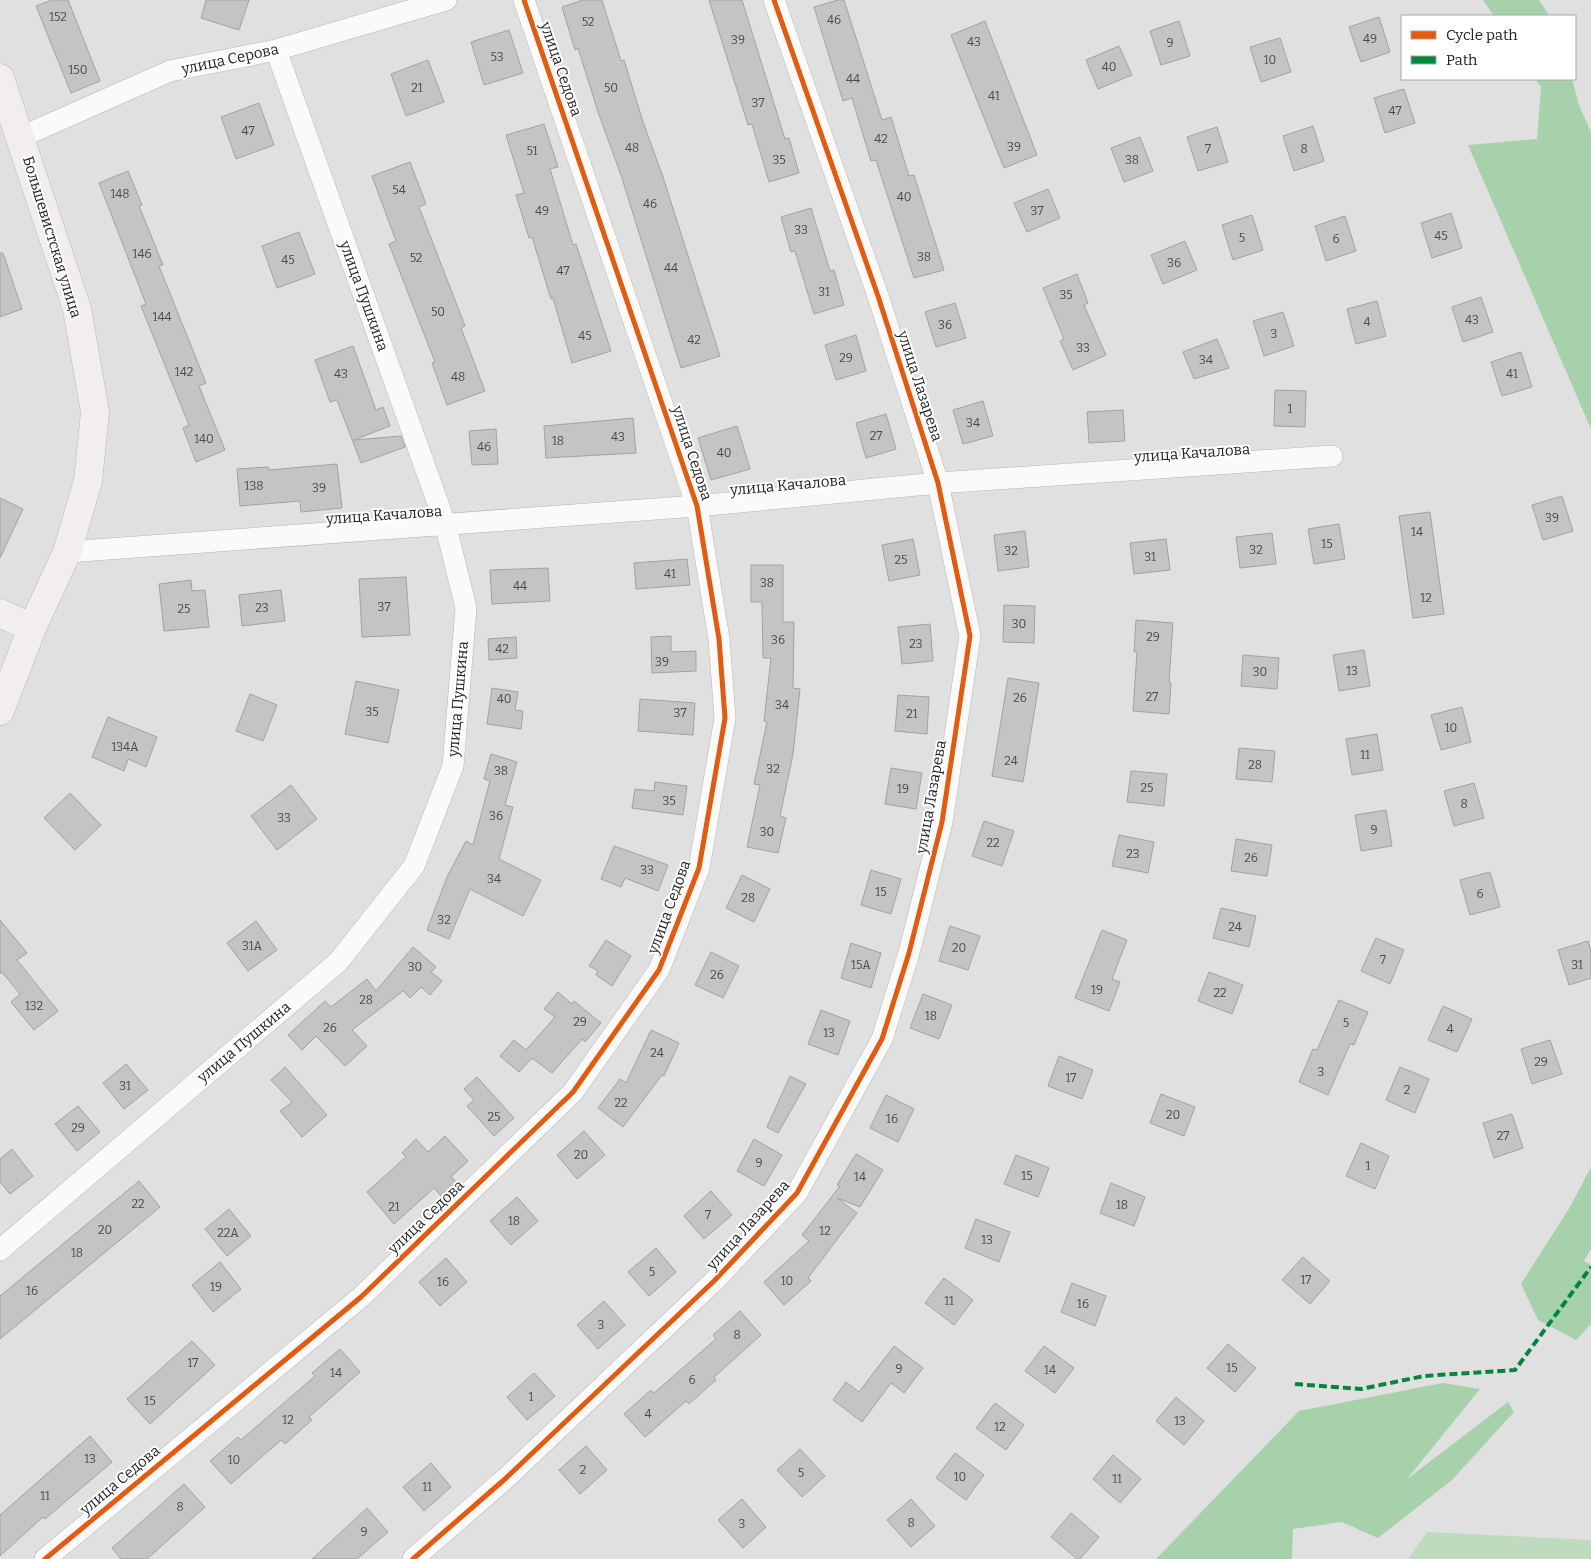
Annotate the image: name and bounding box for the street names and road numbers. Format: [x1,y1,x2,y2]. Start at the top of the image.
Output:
street label: улица Седова [536,19,586,119]
street label: улица Серова [179,40,280,78]
street label: Большевистская улица [19,154,85,320]
street label: улица Пушкина [335,237,392,354]
street label: улица Лазарева [893,328,946,443]
street label: улица Седова [668,402,716,503]
street label: улица Качалова [1132,440,1251,466]
street label: улица Качалова [728,471,847,499]
street label: улица Качалова [324,502,443,528]
street label: улица Пушкина [444,640,472,759]
street label: улица Лазарева [912,739,950,856]
street label: улица Седова [643,858,694,957]
street label: улица Пушкина [193,998,294,1087]
street label: улица Седова [384,1176,468,1258]
street label: улица Лазарева [702,1176,793,1275]
street label: улица Седова [76,1441,164,1519]

